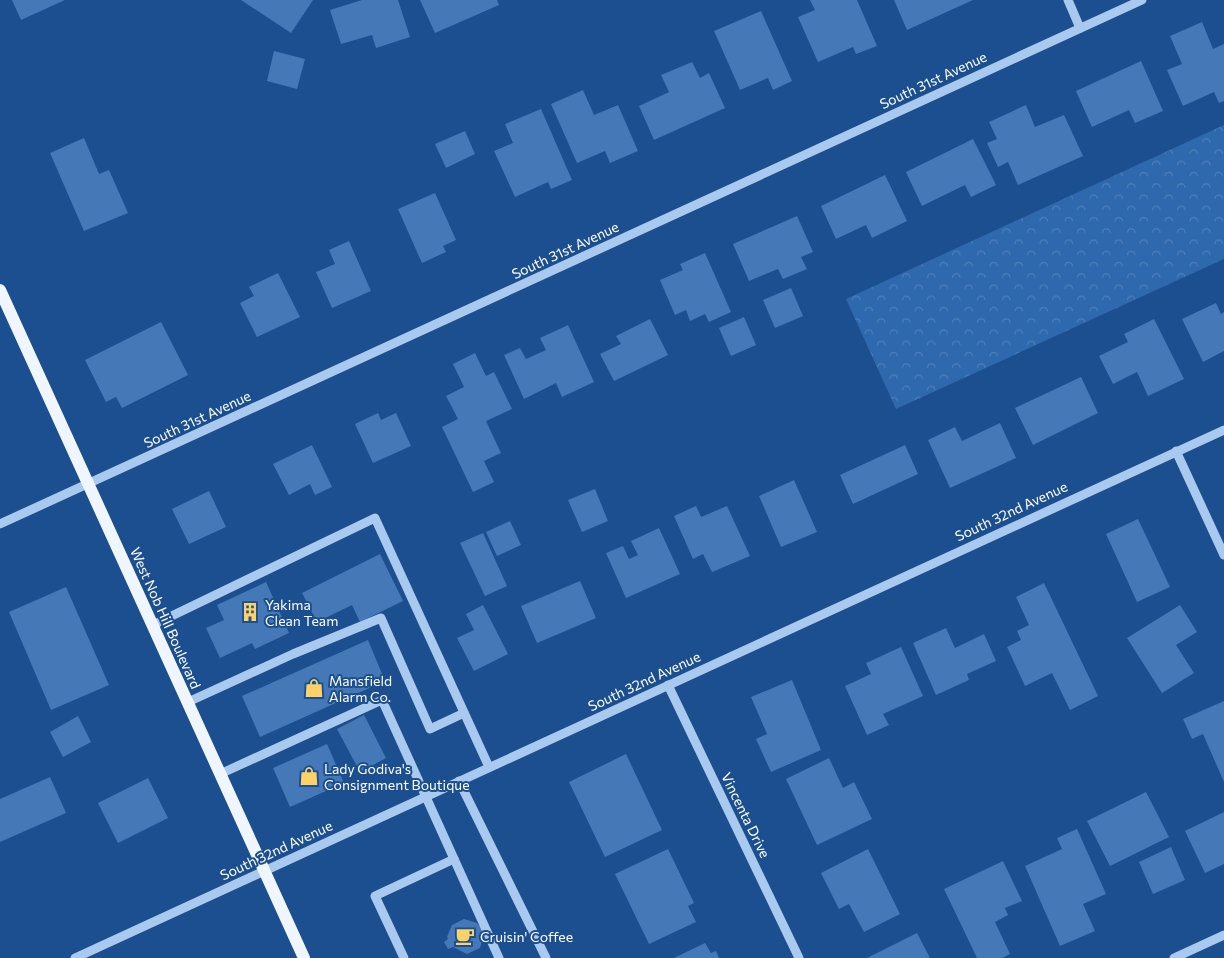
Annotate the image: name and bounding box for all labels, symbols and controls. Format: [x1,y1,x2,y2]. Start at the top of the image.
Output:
street label: South 31st Avenue [877,48,989,112]
street label: South 31st Avenue [509,218,621,282]
street label: South 31st Avenue [141,387,253,451]
street label: South 32nd Avenue [952,478,1070,544]
street label: West Nob Hill Boulevard [127,545,205,691]
place label: Yakima Clean Team [265,596,338,629]
building icon: Yakima Clean Team [239,601,261,623]
street label: South 32nd Avenue [585,648,703,714]
place label: Mansfield Alarm Co. [329,672,392,705]
shop icon: Mansfield Alarm Co. [303,677,325,699]
place label: Lady Godiva's Consignment Boutique [324,760,470,793]
shop icon: Lady Godiva's Consignment Boutique [298,765,320,787]
street label: Vincenta Drive [718,769,774,861]
street label: South 32nd Avenue [217,817,335,883]
cafe icon: Cruisin' Coffee [454,925,476,947]
place label: Cruisin' Coffee [480,928,573,945]

